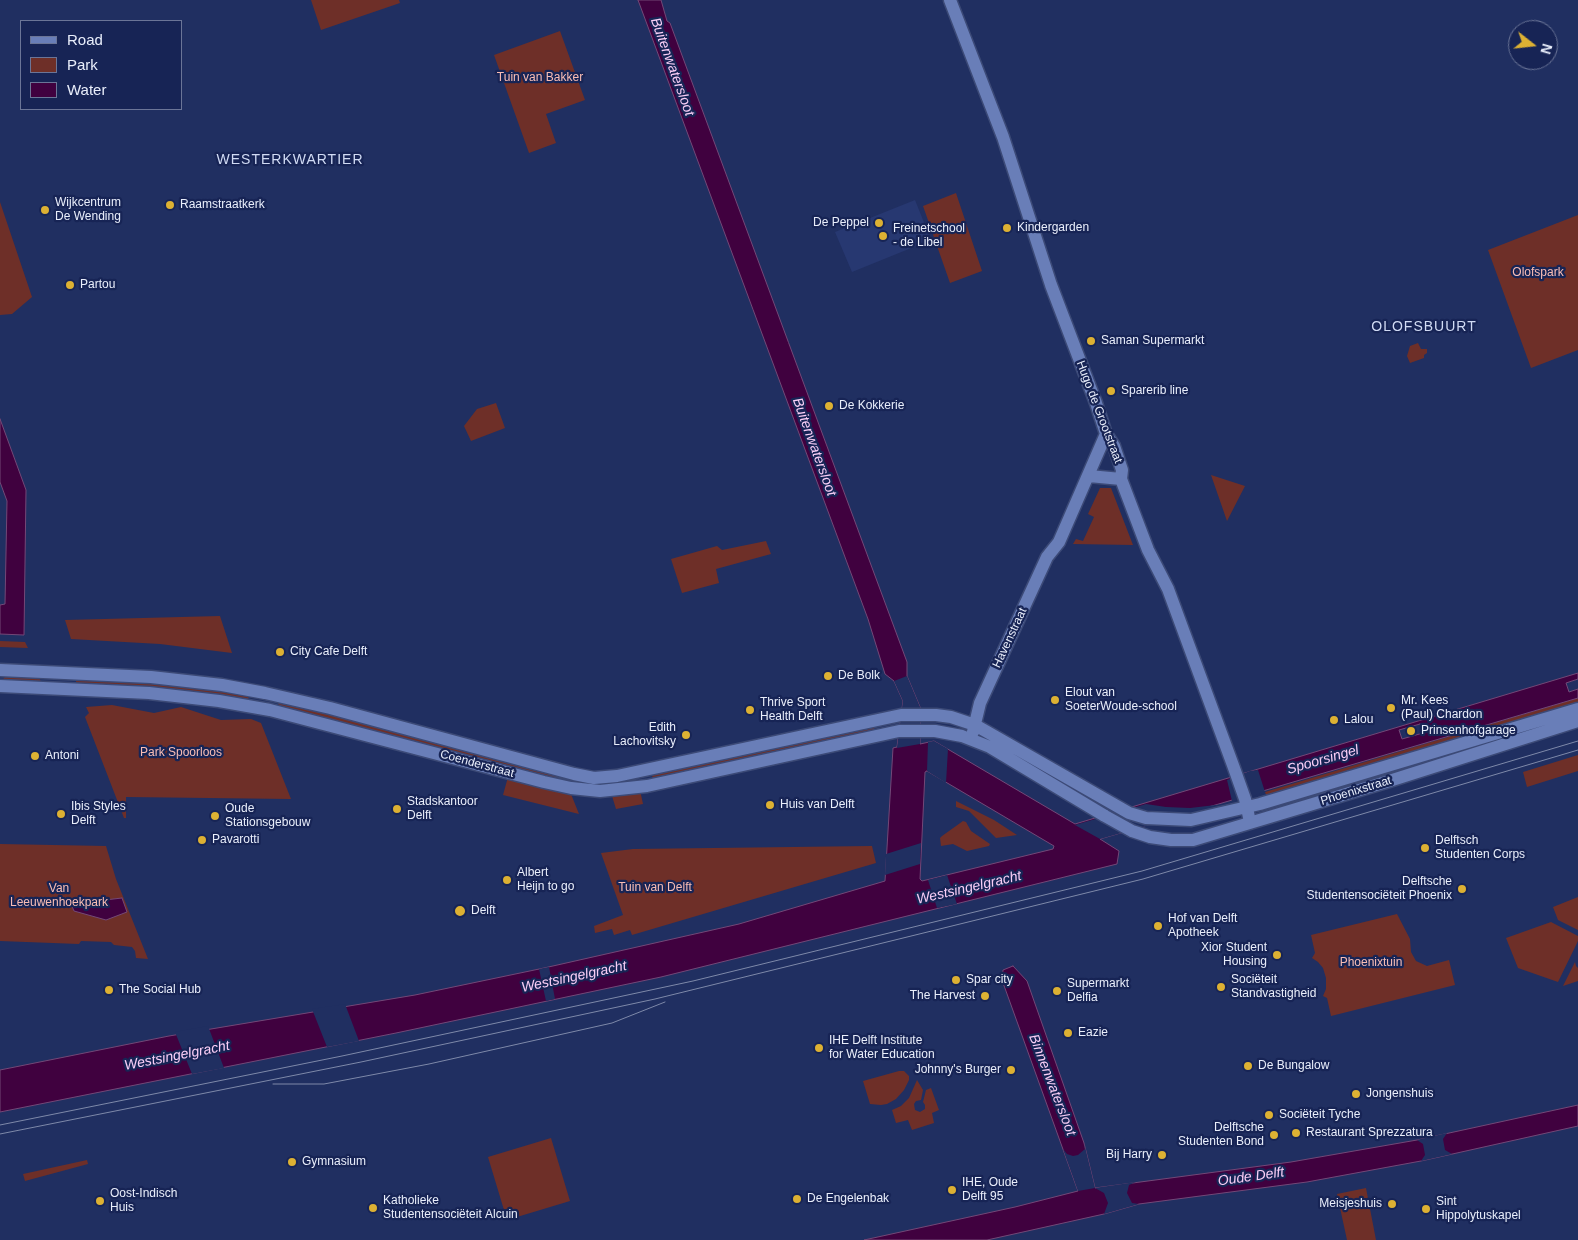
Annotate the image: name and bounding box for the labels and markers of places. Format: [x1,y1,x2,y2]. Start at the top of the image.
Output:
place label: Wijkcentrum De Wending [55,196,121,224]
place label: Raamstraatkerk [180,198,265,212]
marker: Raamstraatkerk [164,199,176,211]
marker: Wijkcentrum De Wending [39,204,51,216]
place label: De Peppel [813,216,869,230]
marker: De Peppel [873,217,885,229]
place label: Kindergarden [1017,221,1089,235]
place label: Freinetschool - de Libel [893,222,965,250]
marker: Kindergarden [1001,222,1013,234]
marker: Freinetschool - de Libel [877,230,889,242]
place label: Partou [80,278,115,292]
marker: Partou [64,279,76,291]
place label: Saman Supermarkt [1101,334,1204,348]
marker: Saman Supermarkt [1085,335,1097,347]
place label: Sparerib line [1121,384,1188,398]
marker: Sparerib line [1105,385,1117,397]
place label: De Kokkerie [839,399,904,413]
marker: De Kokkerie [823,400,835,412]
place label: City Cafe Delft [290,645,367,659]
marker: City Cafe Delft [274,646,286,658]
place label: De Bolk [838,669,880,683]
marker: De Bolk [822,670,834,682]
place label: Elout van SoeterWoude-school [1065,686,1177,714]
marker: Elout van SoeterWoude-school [1049,694,1061,706]
place label: Mr. Kees (Paul) Chardon [1401,694,1482,722]
place label: Thrive Sport Health Delft [760,696,825,724]
marker: Mr. Kees (Paul) Chardon [1385,702,1397,714]
marker: Thrive Sport Health Delft [744,704,756,716]
place label: Lalou [1344,713,1373,727]
marker: Lalou [1328,714,1340,726]
place label: Edith Lachovitsky [613,721,676,749]
place label: Prinsenhofgarage [1421,724,1516,738]
marker: Prinsenhofgarage [1405,725,1417,737]
marker: Edith Lachovitsky [680,729,692,741]
place label: Antoni [45,749,79,763]
marker: Antoni [29,750,41,762]
place label: Stadskantoor Delft [407,795,478,823]
place label: Huis van Delft [780,798,855,812]
marker: Huis van Delft [764,799,776,811]
place label: Ibis Styles Delft [71,800,126,828]
place label: Oude Stationsgebouw [225,802,310,830]
marker: Stadskantoor Delft [391,803,403,815]
marker: Ibis Styles Delft [55,808,67,820]
marker: Oude Stationsgebouw [209,810,221,822]
place label: Pavarotti [212,833,259,847]
marker: Pavarotti [196,834,208,846]
place label: Delftsch Studenten Corps [1435,834,1525,862]
marker: Delftsch Studenten Corps [1419,842,1431,854]
place label: Albert Heijn to go [517,866,574,894]
marker: Albert Heijn to go [501,874,513,886]
place label: Delftsche Studentensociëteit Phoenix [1307,875,1452,903]
marker: Delftsche Studentensociëteit Phoenix [1456,883,1468,895]
marker: Delft [453,904,467,918]
place label: Delft [471,904,496,918]
place label: Hof van Delft Apotheek [1168,912,1237,940]
marker: Hof van Delft Apotheek [1152,920,1164,932]
place label: Xior Student Housing [1201,941,1267,969]
marker: Xior Student Housing [1271,949,1283,961]
place label: Spar city [966,973,1013,987]
place label: Sociëteit Standvastigheid [1231,973,1316,1001]
marker: Spar city [950,974,962,986]
place label: Supermarkt Delfia [1067,977,1129,1005]
marker: Sociëteit Standvastigheid [1215,981,1227,993]
place label: The Social Hub [119,983,201,997]
marker: The Social Hub [103,984,115,996]
marker: Supermarkt Delfia [1051,985,1063,997]
place label: The Harvest [910,989,975,1003]
marker: The Harvest [979,990,991,1002]
place label: Eazie [1078,1026,1108,1040]
marker: Eazie [1062,1027,1074,1039]
place label: IHE Delft Institute for Water Education [829,1034,935,1062]
marker: IHE Delft Institute for Water Education [813,1042,825,1054]
place label: De Bungalow [1258,1059,1329,1073]
marker: De Bungalow [1242,1060,1254,1072]
place label: Johnny's Burger [915,1063,1001,1077]
marker: Johnny's Burger [1005,1064,1017,1076]
place label: Jongenshuis [1366,1087,1433,1101]
marker: Jongenshuis [1350,1088,1362,1100]
place label: Sociëteit Tyche [1279,1108,1360,1122]
marker: Sociëteit Tyche [1263,1109,1275,1121]
place label: Delftsche Studenten Bond [1178,1121,1264,1149]
place label: Restaurant Sprezzatura [1306,1126,1433,1140]
marker: Restaurant Sprezzatura [1290,1127,1302,1139]
marker: Delftsche Studenten Bond [1268,1129,1280,1141]
place label: Bij Harry [1106,1148,1152,1162]
marker: Bij Harry [1156,1149,1168,1161]
place label: Gymnasium [302,1155,366,1169]
marker: Gymnasium [286,1156,298,1168]
place label: IHE, Oude Delft 95 [962,1176,1018,1204]
marker: IHE, Oude Delft 95 [946,1184,958,1196]
place label: Oost-Indisch Huis [110,1187,177,1215]
place label: De Engelenbak [807,1192,889,1206]
marker: De Engelenbak [791,1193,803,1205]
place label: Katholieke Studentensociëteit Alcuin [383,1194,518,1222]
marker: Oost-Indisch Huis [94,1195,106,1207]
place label: Sint Hippolytuskapel [1436,1195,1521,1223]
place label: Meisjeshuis [1319,1197,1382,1211]
marker: Meisjeshuis [1386,1198,1398,1210]
marker: Katholieke Studentensociëteit Alcuin [367,1202,379,1214]
marker: Sint Hippolytuskapel [1420,1203,1432,1215]

